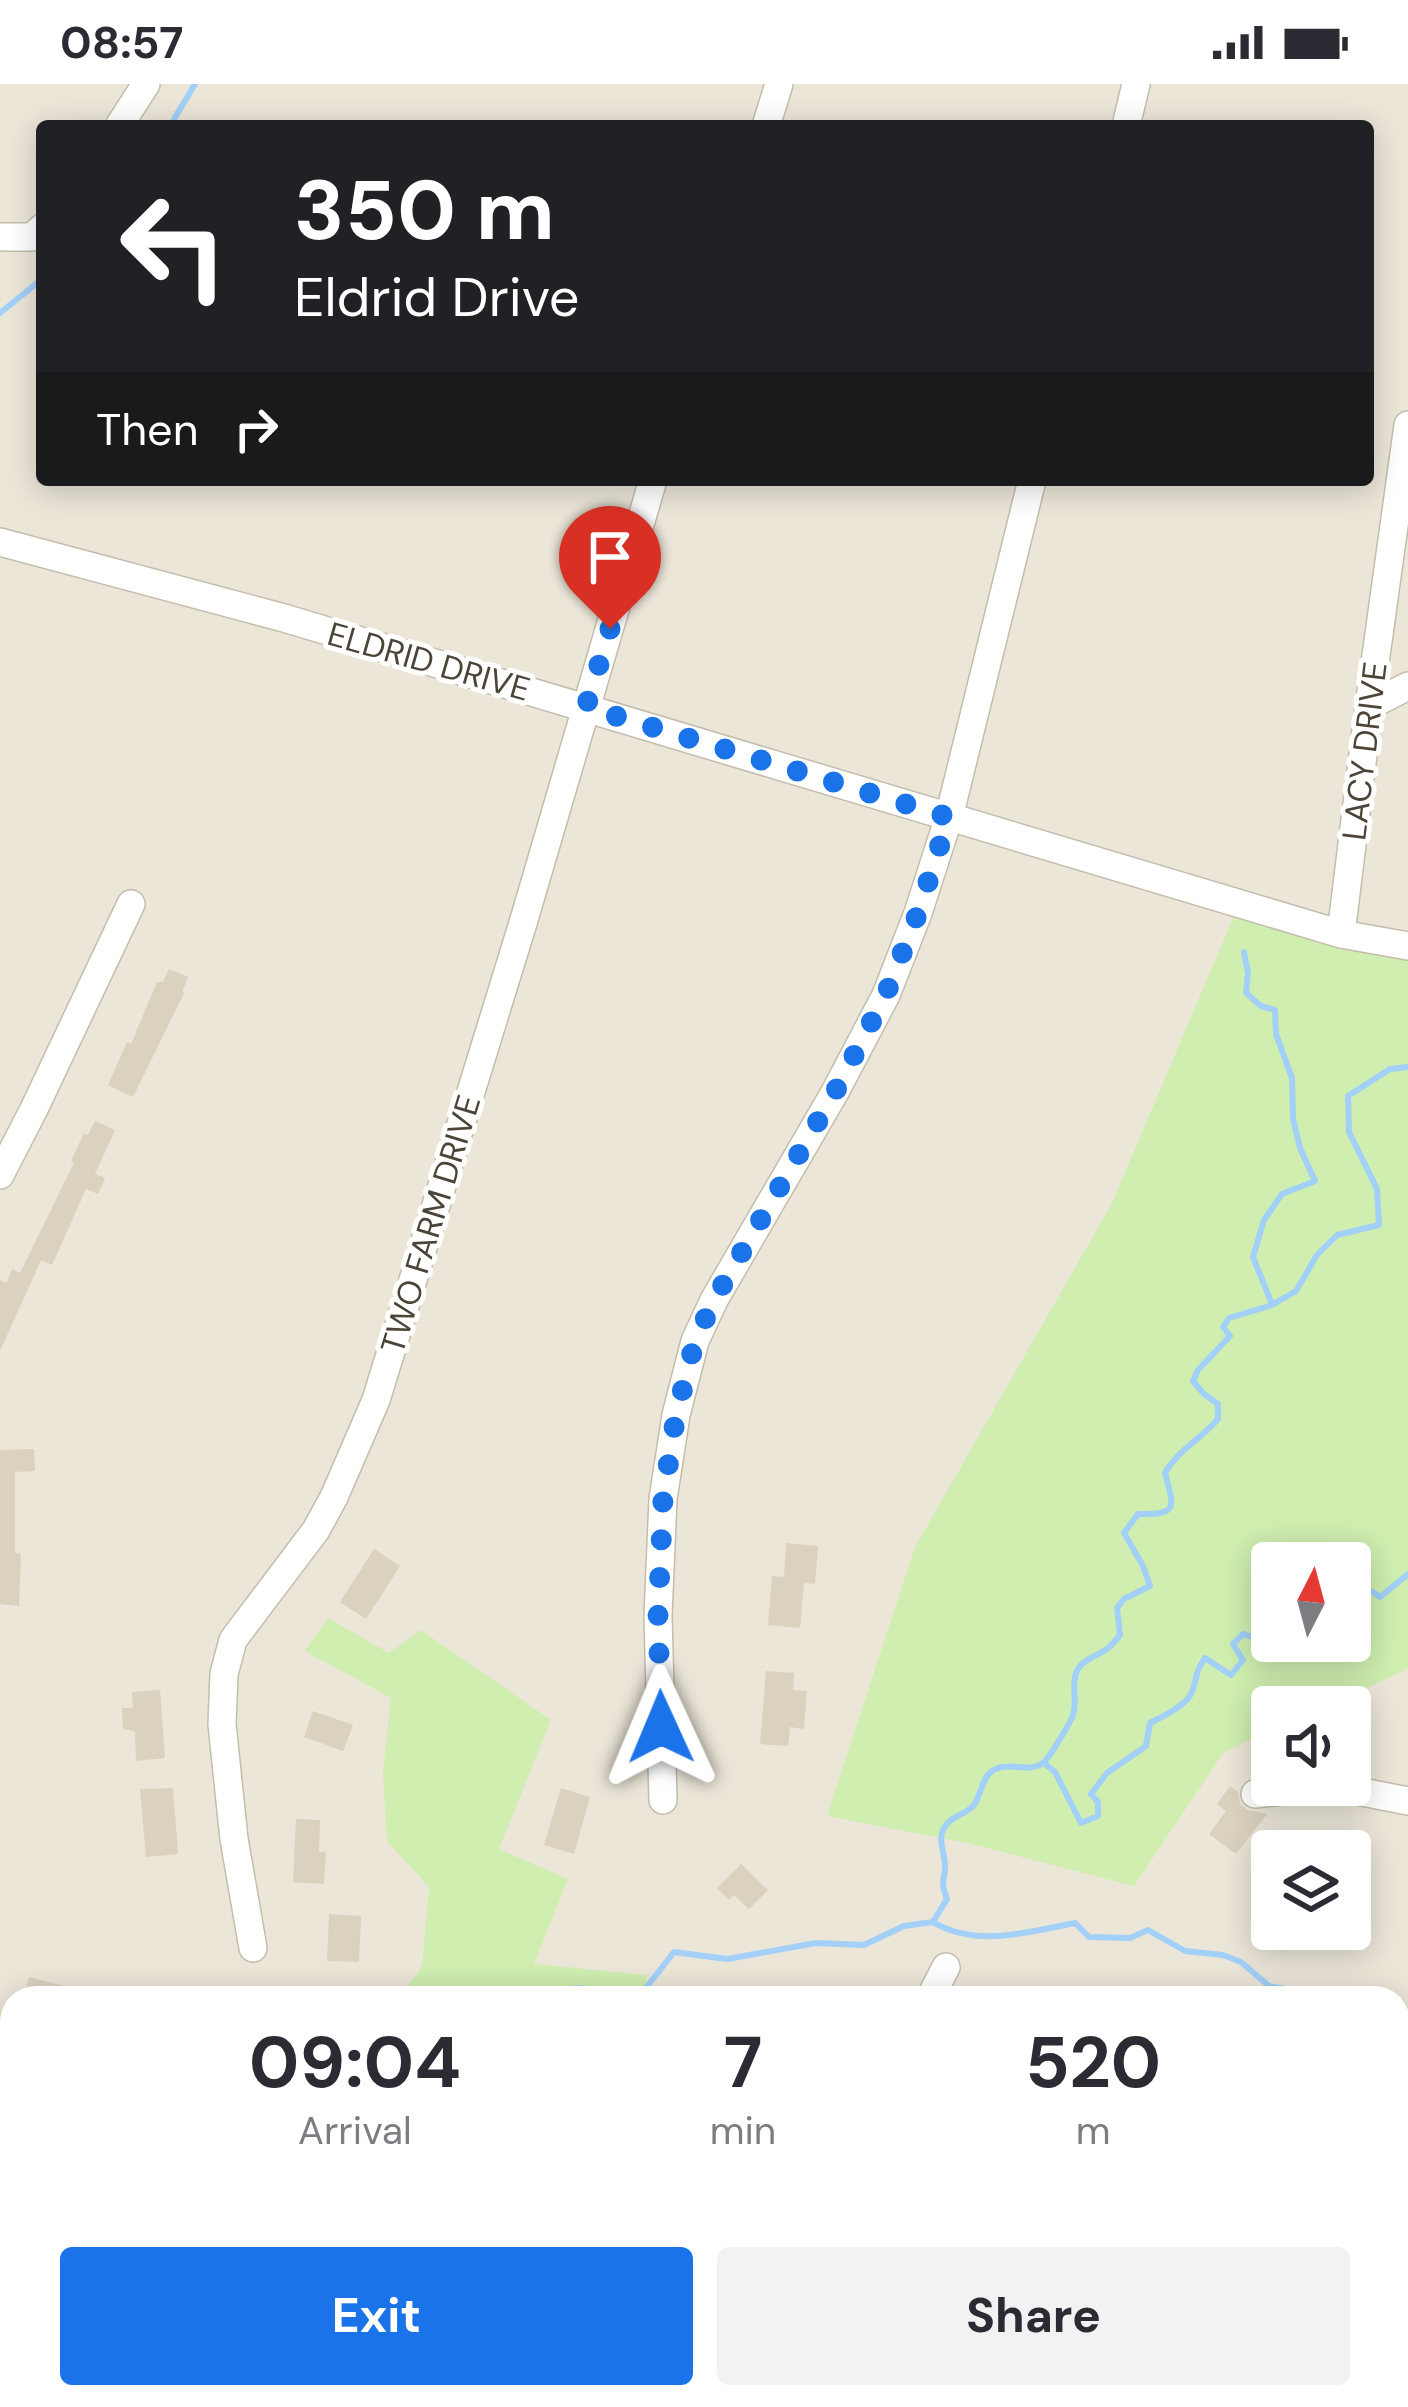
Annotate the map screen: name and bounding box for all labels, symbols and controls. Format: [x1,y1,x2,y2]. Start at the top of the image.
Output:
text: 08:57 [60,13,183,72]
text: 350 m [294,156,555,265]
icon: left [96,168,252,324]
text: Eldrid Drive [294,262,579,333]
icon: right [223,396,289,462]
text: Then [96,400,199,459]
pin [559,506,661,629]
icon: arrive [577,524,643,590]
street label: ELDRID DRIVE [323,612,535,711]
street label: LACY DRIVE [1332,659,1397,843]
street label: TWO FARM DRIVE [371,1090,490,1359]
north arrow [1251,1542,1371,1662]
map controls [1251,1542,1371,1950]
position arrow [598,1664,724,1790]
button: sound [1251,1686,1371,1806]
button: layers [1251,1830,1371,1950]
text: 09:04 [249,2016,461,2109]
text: 7 [724,2016,762,2109]
text: 520 [1025,2016,1161,2109]
text: Arrival [298,2105,412,2156]
text: min [710,2105,776,2156]
text: m [1076,2105,1110,2156]
button: Exit [60,2247,693,2385]
button: Share [717,2247,1350,2385]

